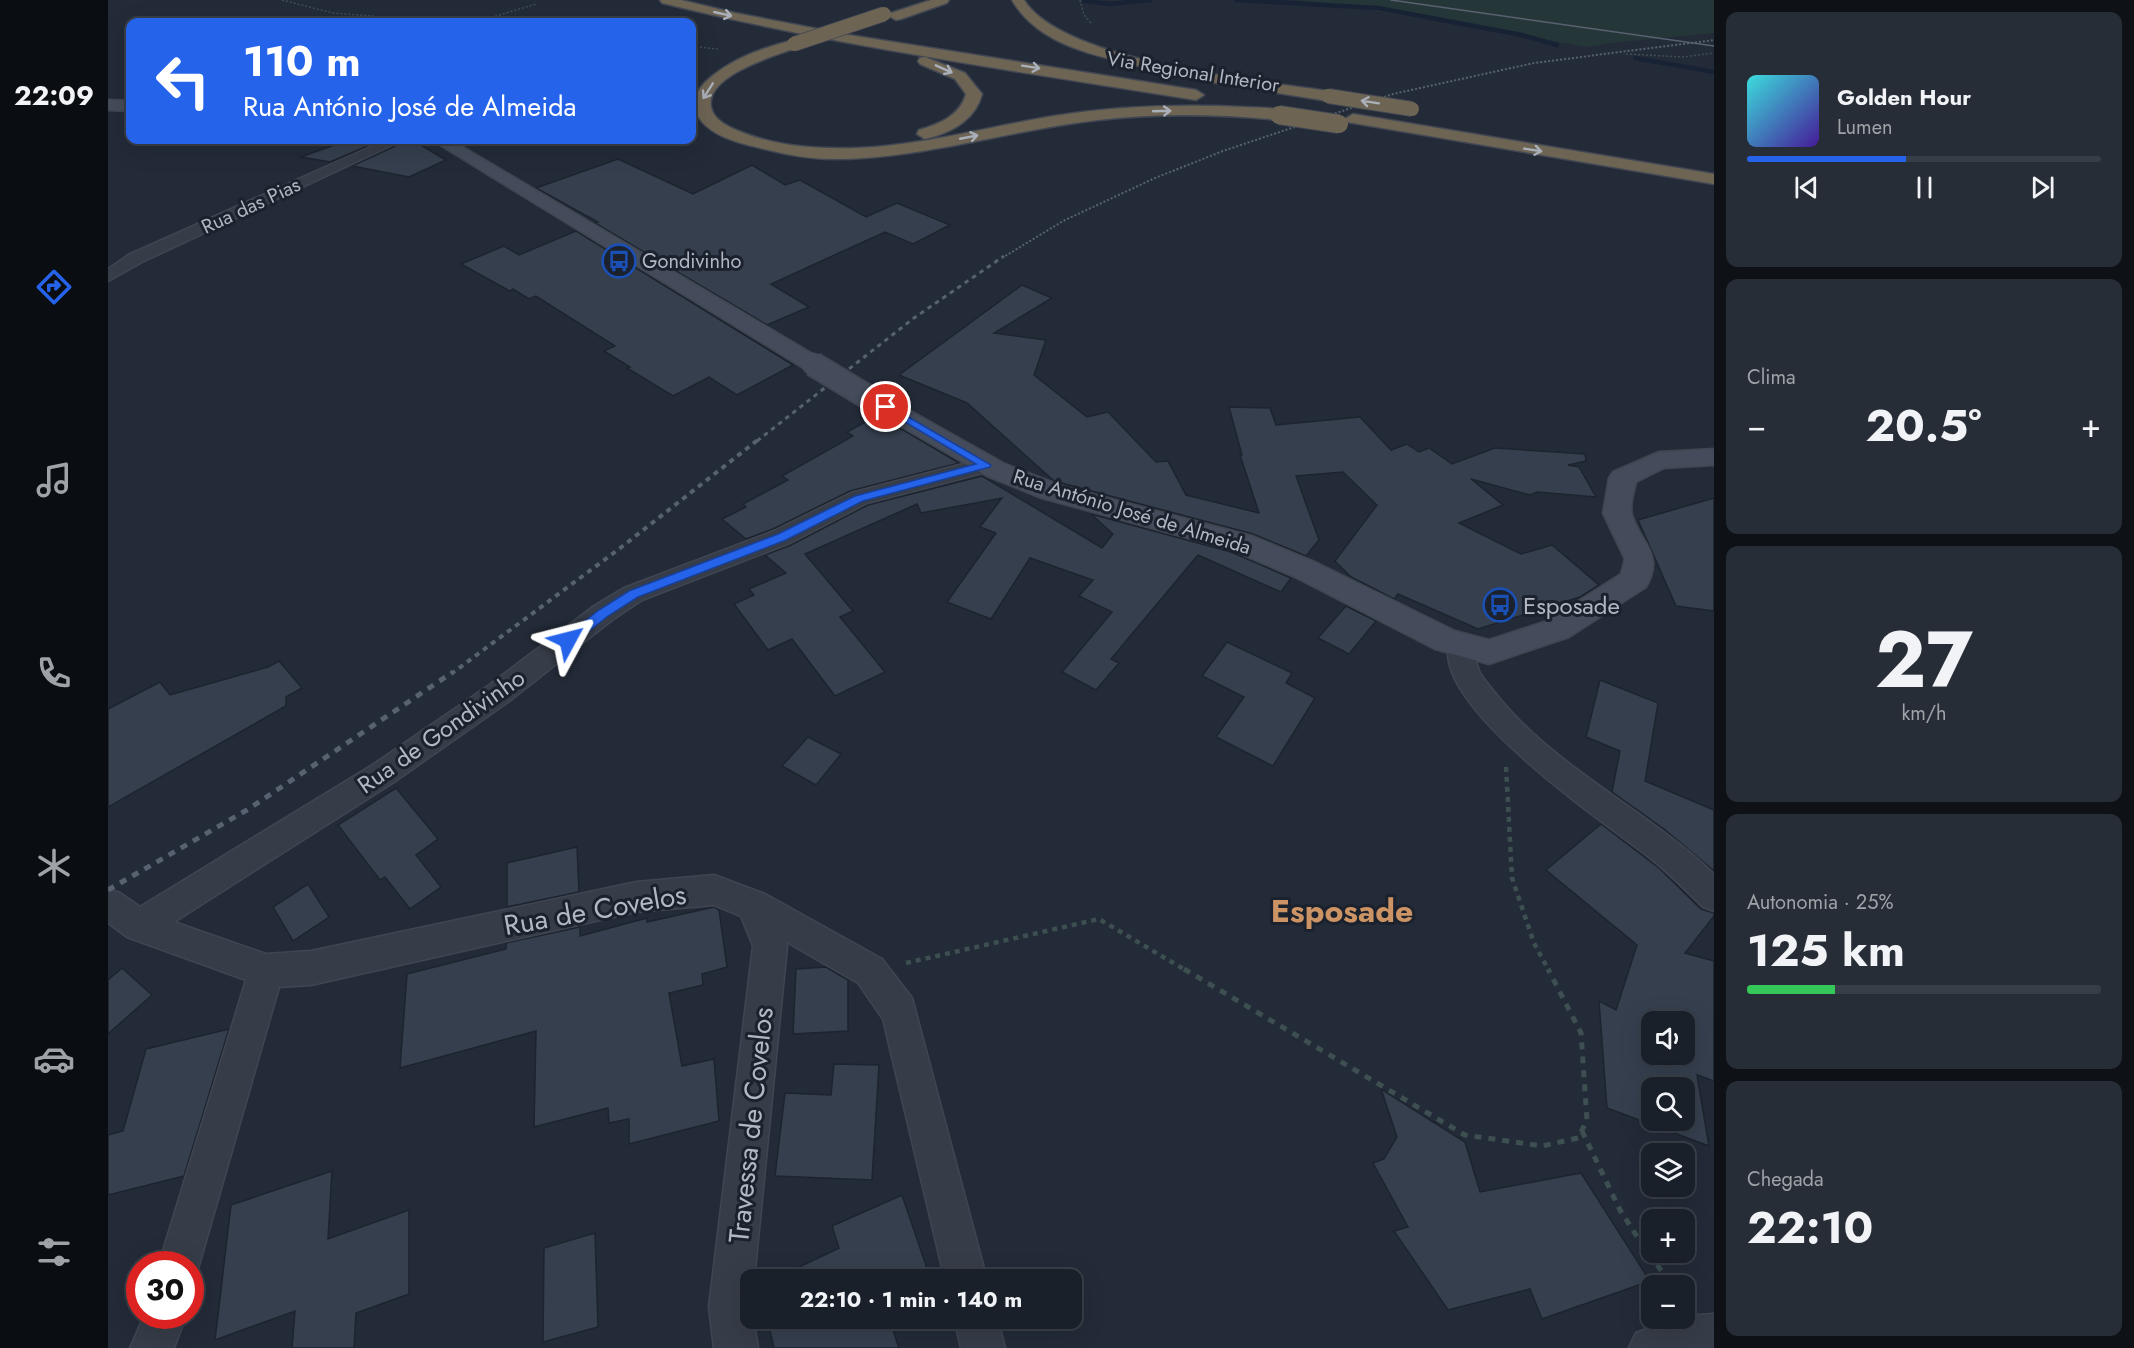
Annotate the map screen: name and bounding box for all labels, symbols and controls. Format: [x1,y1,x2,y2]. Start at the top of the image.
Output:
one-way arrow [713,8,732,20]
text: 110 m [243,31,361,92]
icon: left [144,42,222,120]
street label: Via Regional Interior [1105,44,1281,100]
one-way arrow [1021,62,1040,73]
one-way arrow [935,64,953,75]
text: 22:09 [14,76,94,115]
text: Golden Hour [1837,81,1971,113]
one-way arrow [702,83,714,100]
text: Rua António José de Almeida [243,87,577,126]
one-way arrow [1361,97,1380,108]
one-way arrow [1151,105,1171,116]
text: Lumen [1837,113,1893,142]
one-way arrow [959,131,978,142]
one-way arrow [1522,145,1542,156]
street label: Rua das Pias [197,170,305,242]
icon: previous [1790,171,1823,204]
icon: pause [1908,171,1941,204]
icon: next [2026,171,2059,204]
bus stop icon: Gondivinho [601,243,637,279]
place label: Gondivinho [642,247,742,276]
icon: directions [33,266,75,308]
text: Clima [1747,363,1796,392]
pin [860,381,911,432]
icon: arrive [869,390,902,423]
text: 20.5° [1865,393,1982,458]
text: − [1747,402,1766,449]
text: + [2081,402,2101,449]
icon: music [33,459,75,501]
street label: Rua António José de Almeida [1010,462,1254,562]
bus stop icon: Esposade [1482,587,1518,623]
place label: Esposade [1523,588,1620,623]
text: 27 [1875,604,1973,716]
position arrow [536,608,600,672]
icon: phone [33,652,75,694]
street label: Rua de Gondivinho [350,660,532,802]
text: km/h [1901,699,1947,728]
icon: climate [33,845,75,887]
street label: Rua de Covelos [501,874,689,946]
district label: Esposade [1271,888,1413,934]
text: Autonomia · 25% [1747,888,1894,917]
text: 125 km [1747,918,1905,983]
street label: Travessa de Covelos [718,1005,784,1245]
map controls [1641,1011,1695,1329]
button: sound [1641,1011,1695,1065]
icon: car [33,1038,75,1080]
button: search [1641,1077,1695,1131]
button: layers [1641,1143,1695,1197]
text: Chegada [1747,1165,1824,1194]
text: 22:10 [1747,1195,1873,1260]
button: + [1641,1209,1695,1263]
icon: filters [33,1231,75,1273]
speed limit sign: 30 [126,1251,204,1329]
button: − [1641,1275,1695,1329]
text: 22:10 · 1 min · 140 m [800,1283,1022,1315]

